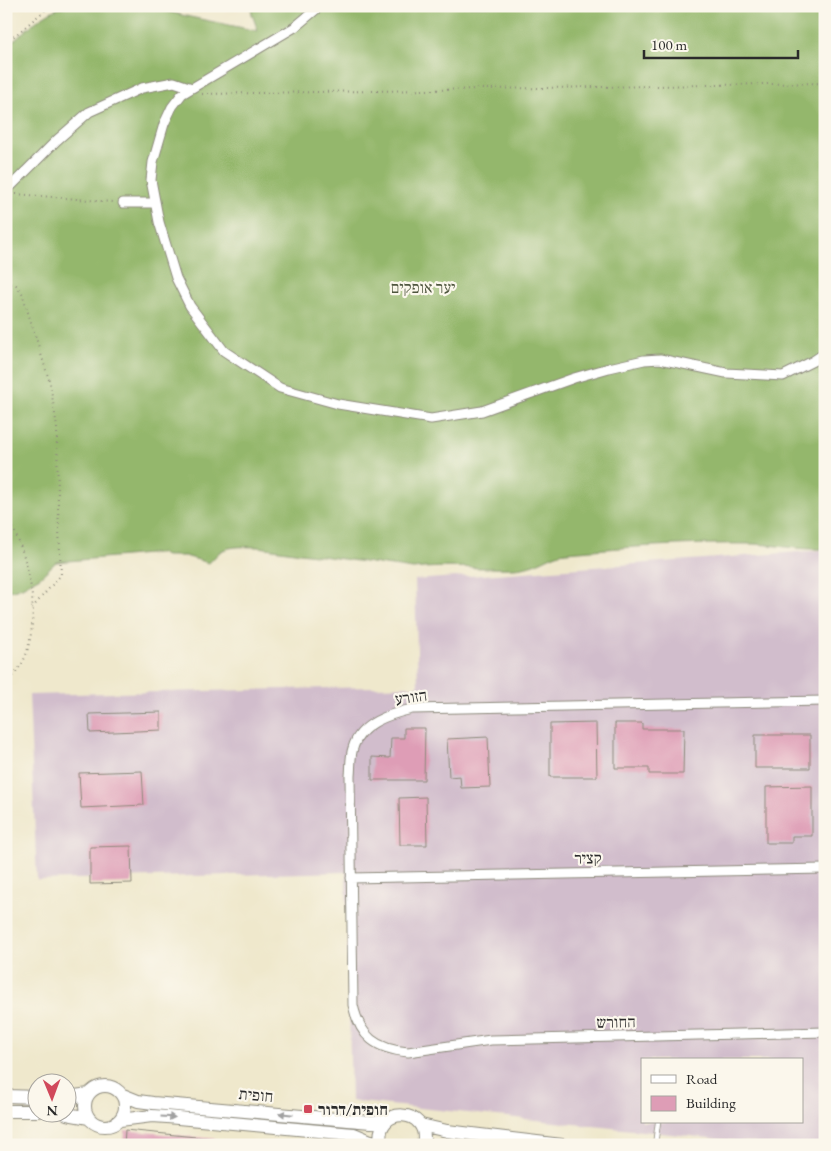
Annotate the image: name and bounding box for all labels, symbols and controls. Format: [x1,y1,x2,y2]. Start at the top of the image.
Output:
scale bar [644,28,797,60]
text: 100 m [651,35,688,54]
park label: יער אופקים [391,277,455,298]
street label: הזורע [394,684,428,710]
street label: קציר [574,847,602,869]
street label: החורש [596,1011,636,1033]
legend [641,1058,804,1124]
text: Road [686,1069,718,1088]
north arrow [28,1074,78,1124]
street label: חופית [238,1083,274,1107]
text: Building [686,1093,736,1112]
place label: חופית/דרור [318,1099,388,1120]
text: N [46,1102,58,1120]
marker: חופית/דרור [302,1103,314,1115]
one-way arrow [278,1110,294,1118]
one-way arrow [160,1113,176,1121]

